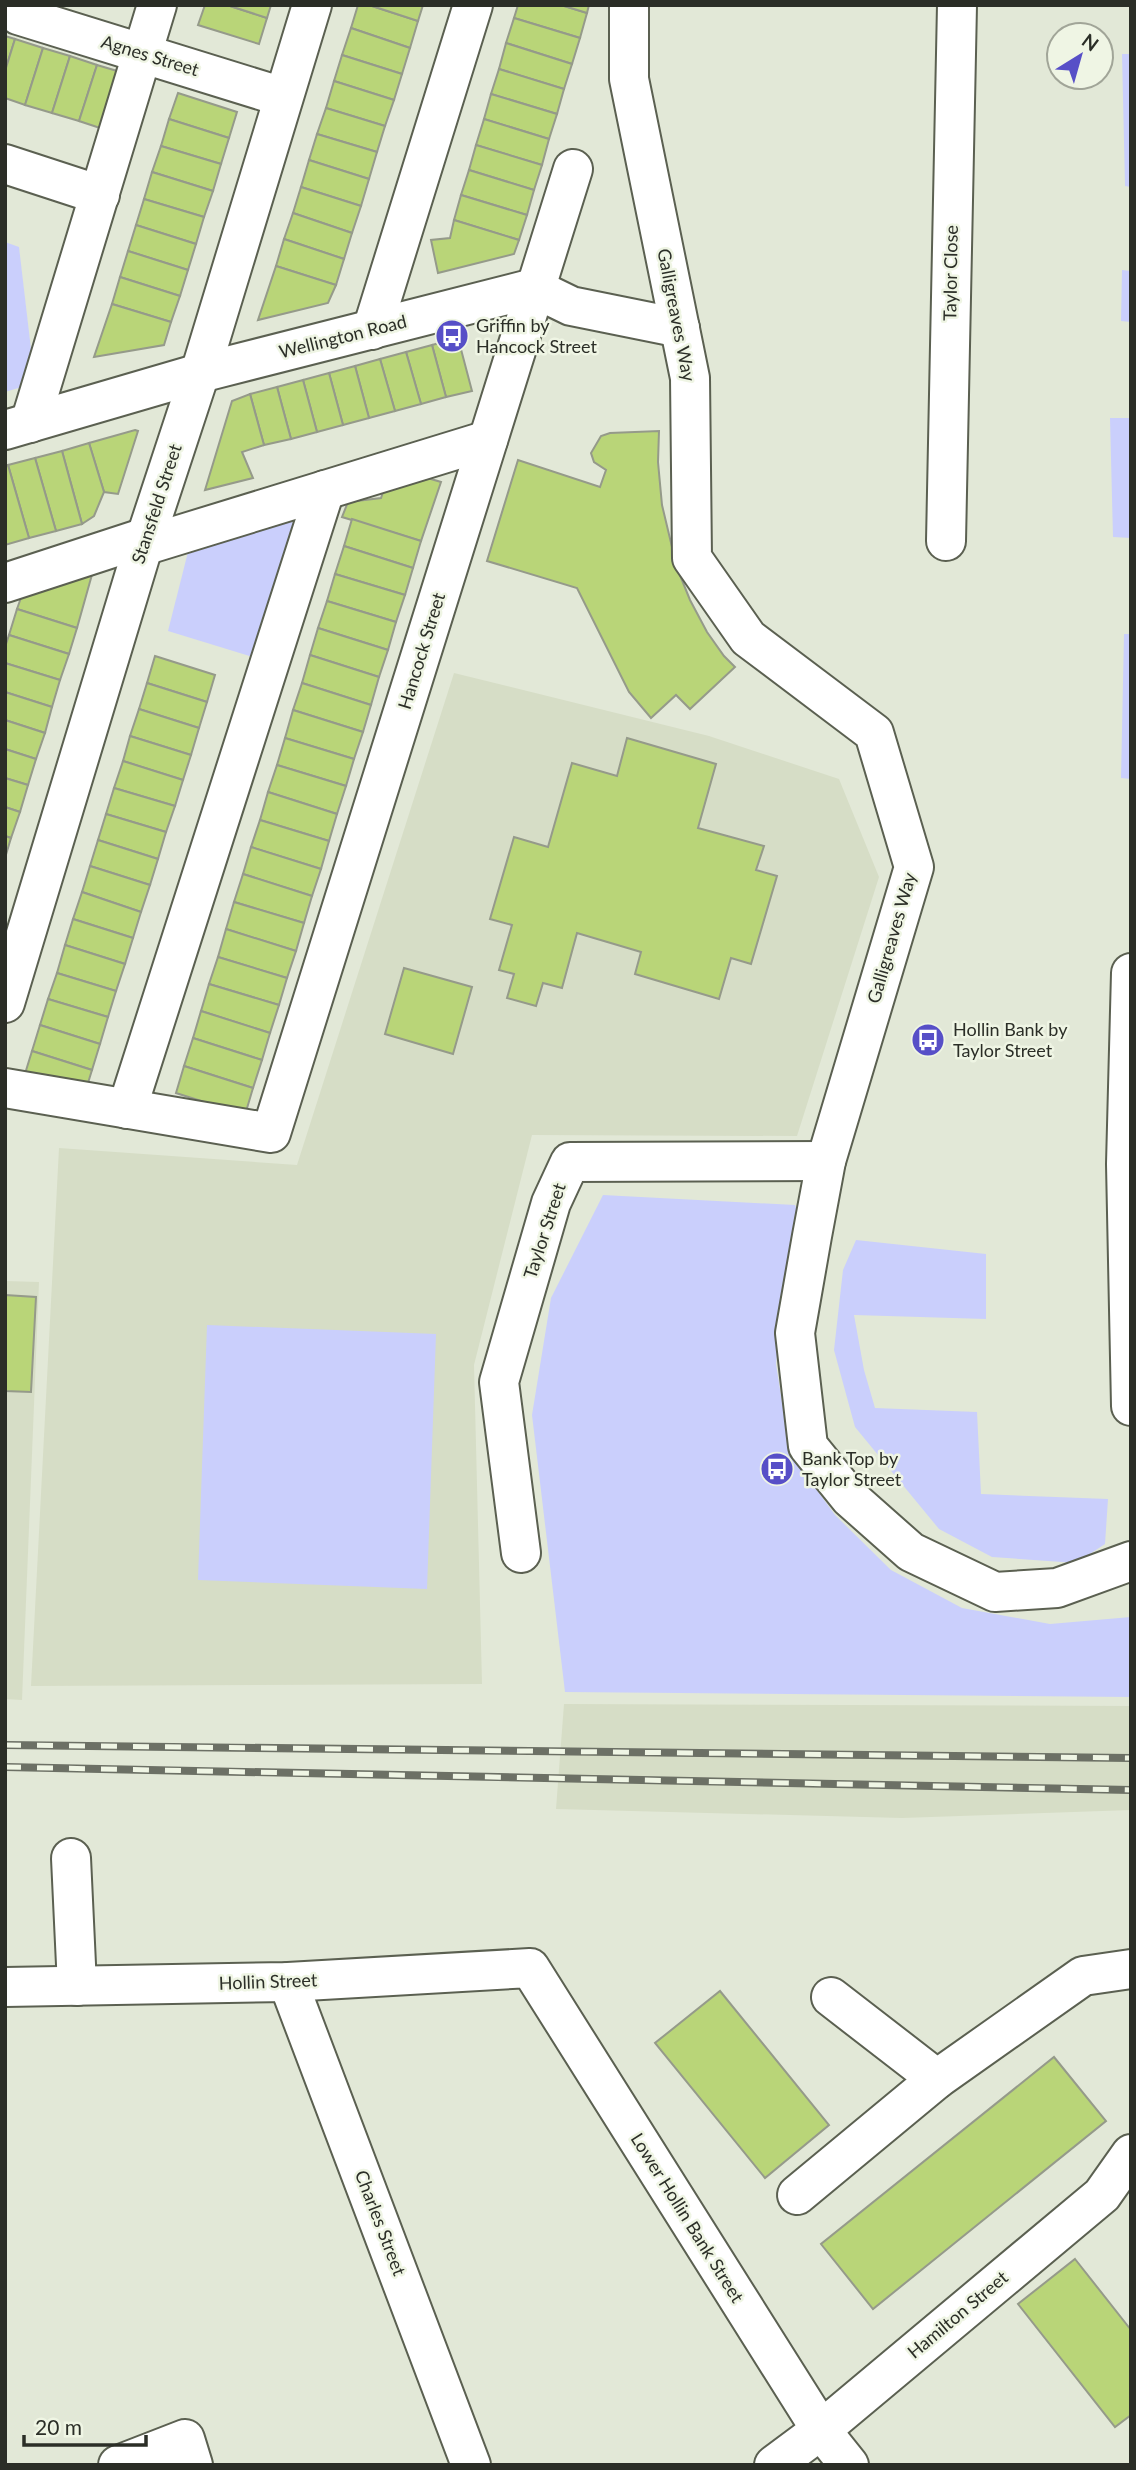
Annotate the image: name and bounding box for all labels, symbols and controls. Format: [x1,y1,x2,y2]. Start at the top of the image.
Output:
north arrow [1045,21,1115,91]
text: N [1078,28,1103,56]
street label: Agnes Street [99,30,202,80]
street label: Taylor Close [938,225,962,321]
street label: Galligreaves Way [653,246,701,384]
street label: Wellington Road [277,310,409,362]
place label: Griffin by Hancock Street [476,314,597,357]
bus stop icon: Griffin by Hancock Street [433,317,471,355]
street label: Stansfeld Street [126,441,186,566]
street label: Hancock Street [393,589,449,712]
street label: Galligreaves Way [862,869,920,1006]
place label: Hollin Bank by Taylor Street [953,1018,1068,1061]
bus stop icon: Hollin Bank by Taylor Street [909,1021,947,1059]
street label: Taylor Street [518,1180,570,1281]
place label: Bank Top by Taylor Street [802,1447,902,1490]
bus stop icon: Bank Top by Taylor Street [758,1450,796,1488]
street label: Hollin Street [218,1968,318,1994]
street label: Lower Hollin Bank Street [627,2129,749,2307]
street label: Charles Street [351,2167,411,2279]
street label: Hamilton Street [903,2265,1013,2363]
scale bar [24,2404,147,2448]
text: 20 m [35,2414,82,2439]

